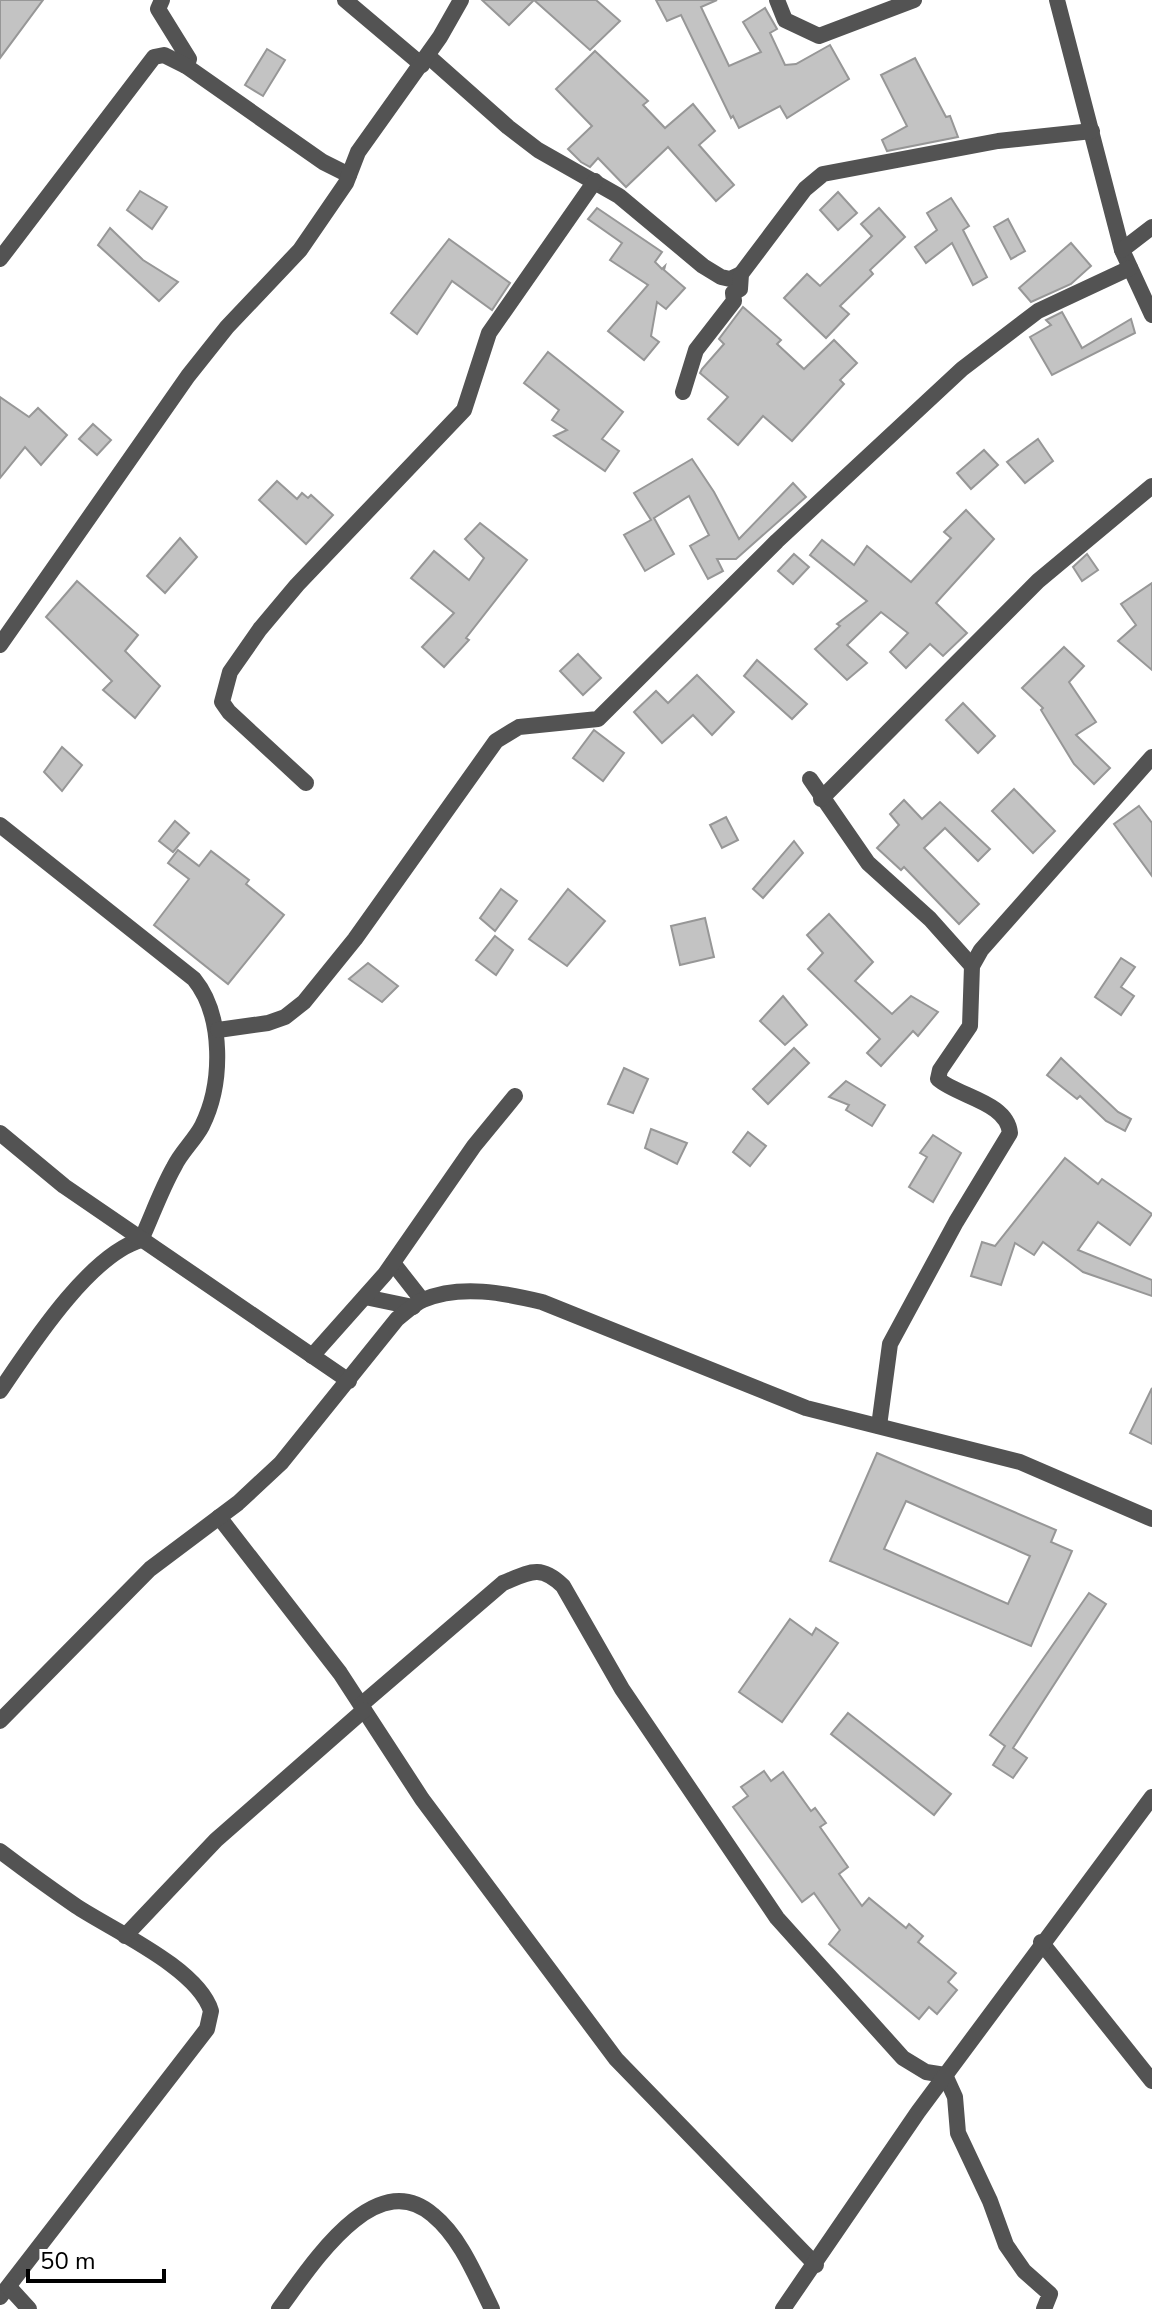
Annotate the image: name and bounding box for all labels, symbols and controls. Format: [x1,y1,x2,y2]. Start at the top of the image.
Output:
scale bar [28,2233,164,2283]
text: 50 m [40,2245,96,2277]

